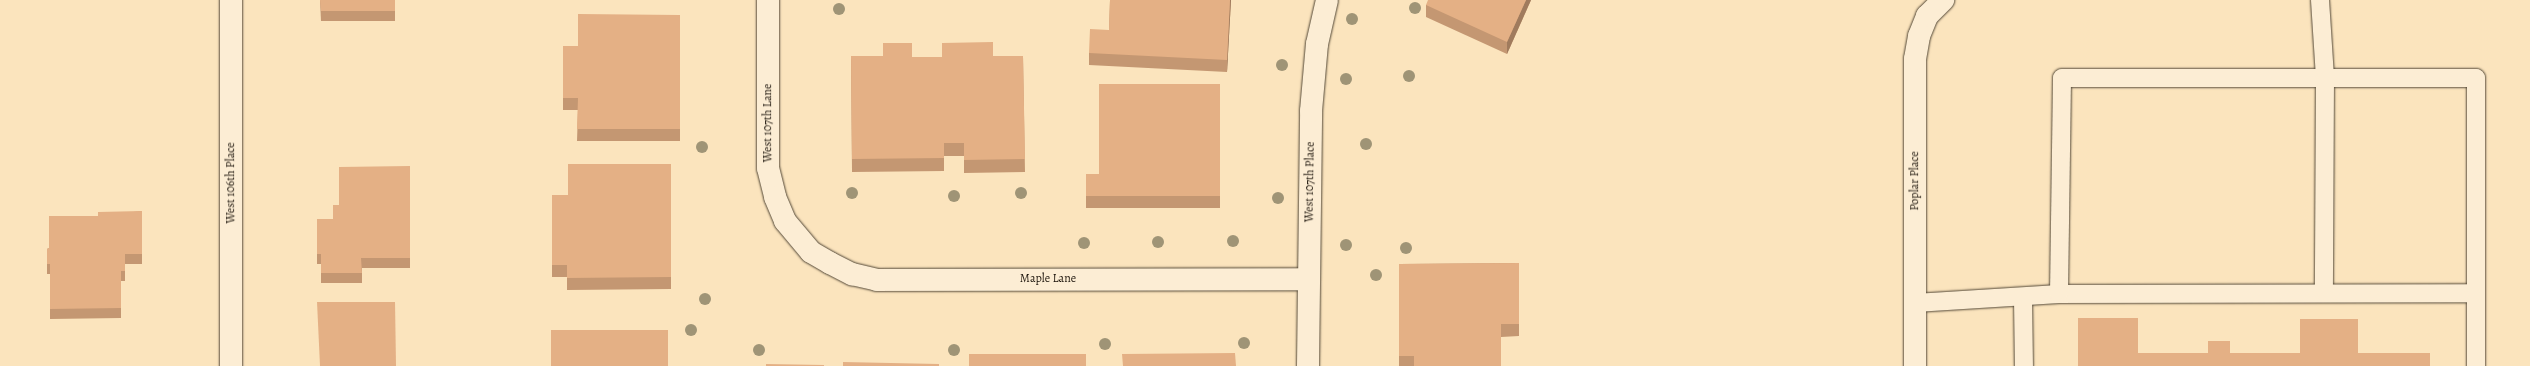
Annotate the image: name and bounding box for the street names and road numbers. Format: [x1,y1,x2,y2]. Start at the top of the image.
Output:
street label: West 107th Lane [761,84,775,162]
street label: West 106th Place [224,142,238,224]
street label: West 107th Place [1302,142,1318,222]
street label: Poplar Place [1908,151,1922,211]
street label: Maple Lane [1020,272,1076,286]

